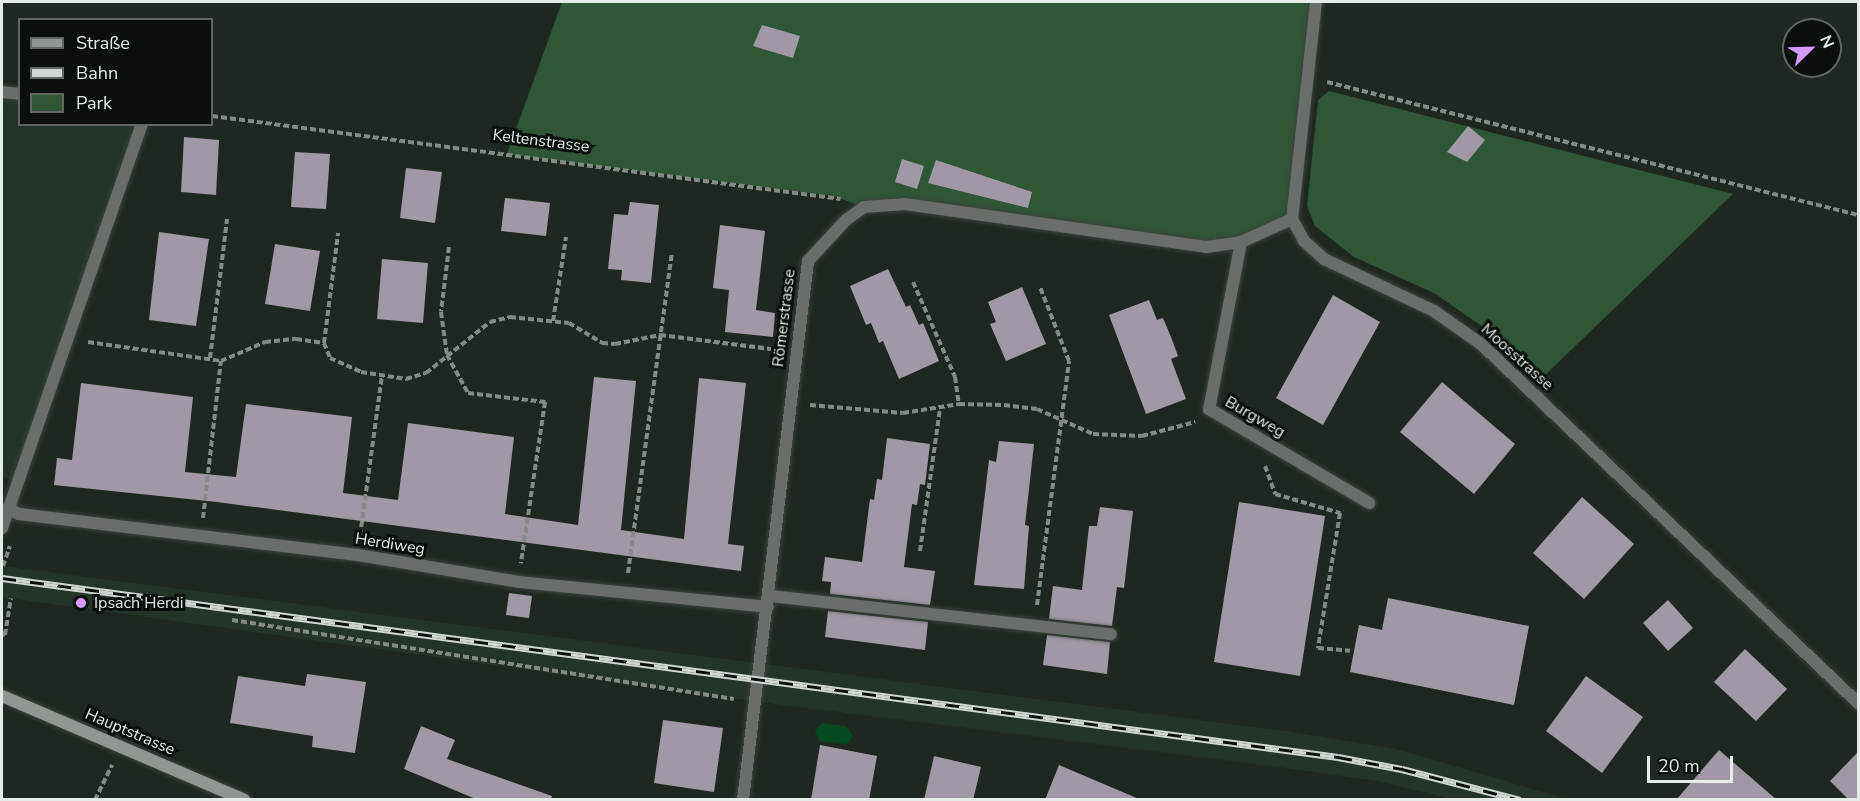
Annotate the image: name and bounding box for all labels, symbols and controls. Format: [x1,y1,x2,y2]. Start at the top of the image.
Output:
legend [18,18,213,126]
north arrow [1782,18,1842,78]
text: Straße [76,31,130,55]
text: N [1814,32,1839,52]
text: Bahn [76,61,118,85]
text: Park [76,91,112,115]
street label: Keltenstrasse [492,126,590,156]
street label: Römerstrasse [768,268,800,368]
street label: Moosstrasse [1477,320,1557,394]
street label: Burgweg [1222,392,1288,442]
street label: Herdiweg [354,529,426,559]
place label: Ipsach Herdi [94,593,184,613]
marker: Ipsach Herdi [72,594,90,612]
street label: Hauptstrasse [82,704,178,760]
scale bar [1650,744,1736,782]
text: 20 m [1658,754,1700,778]

